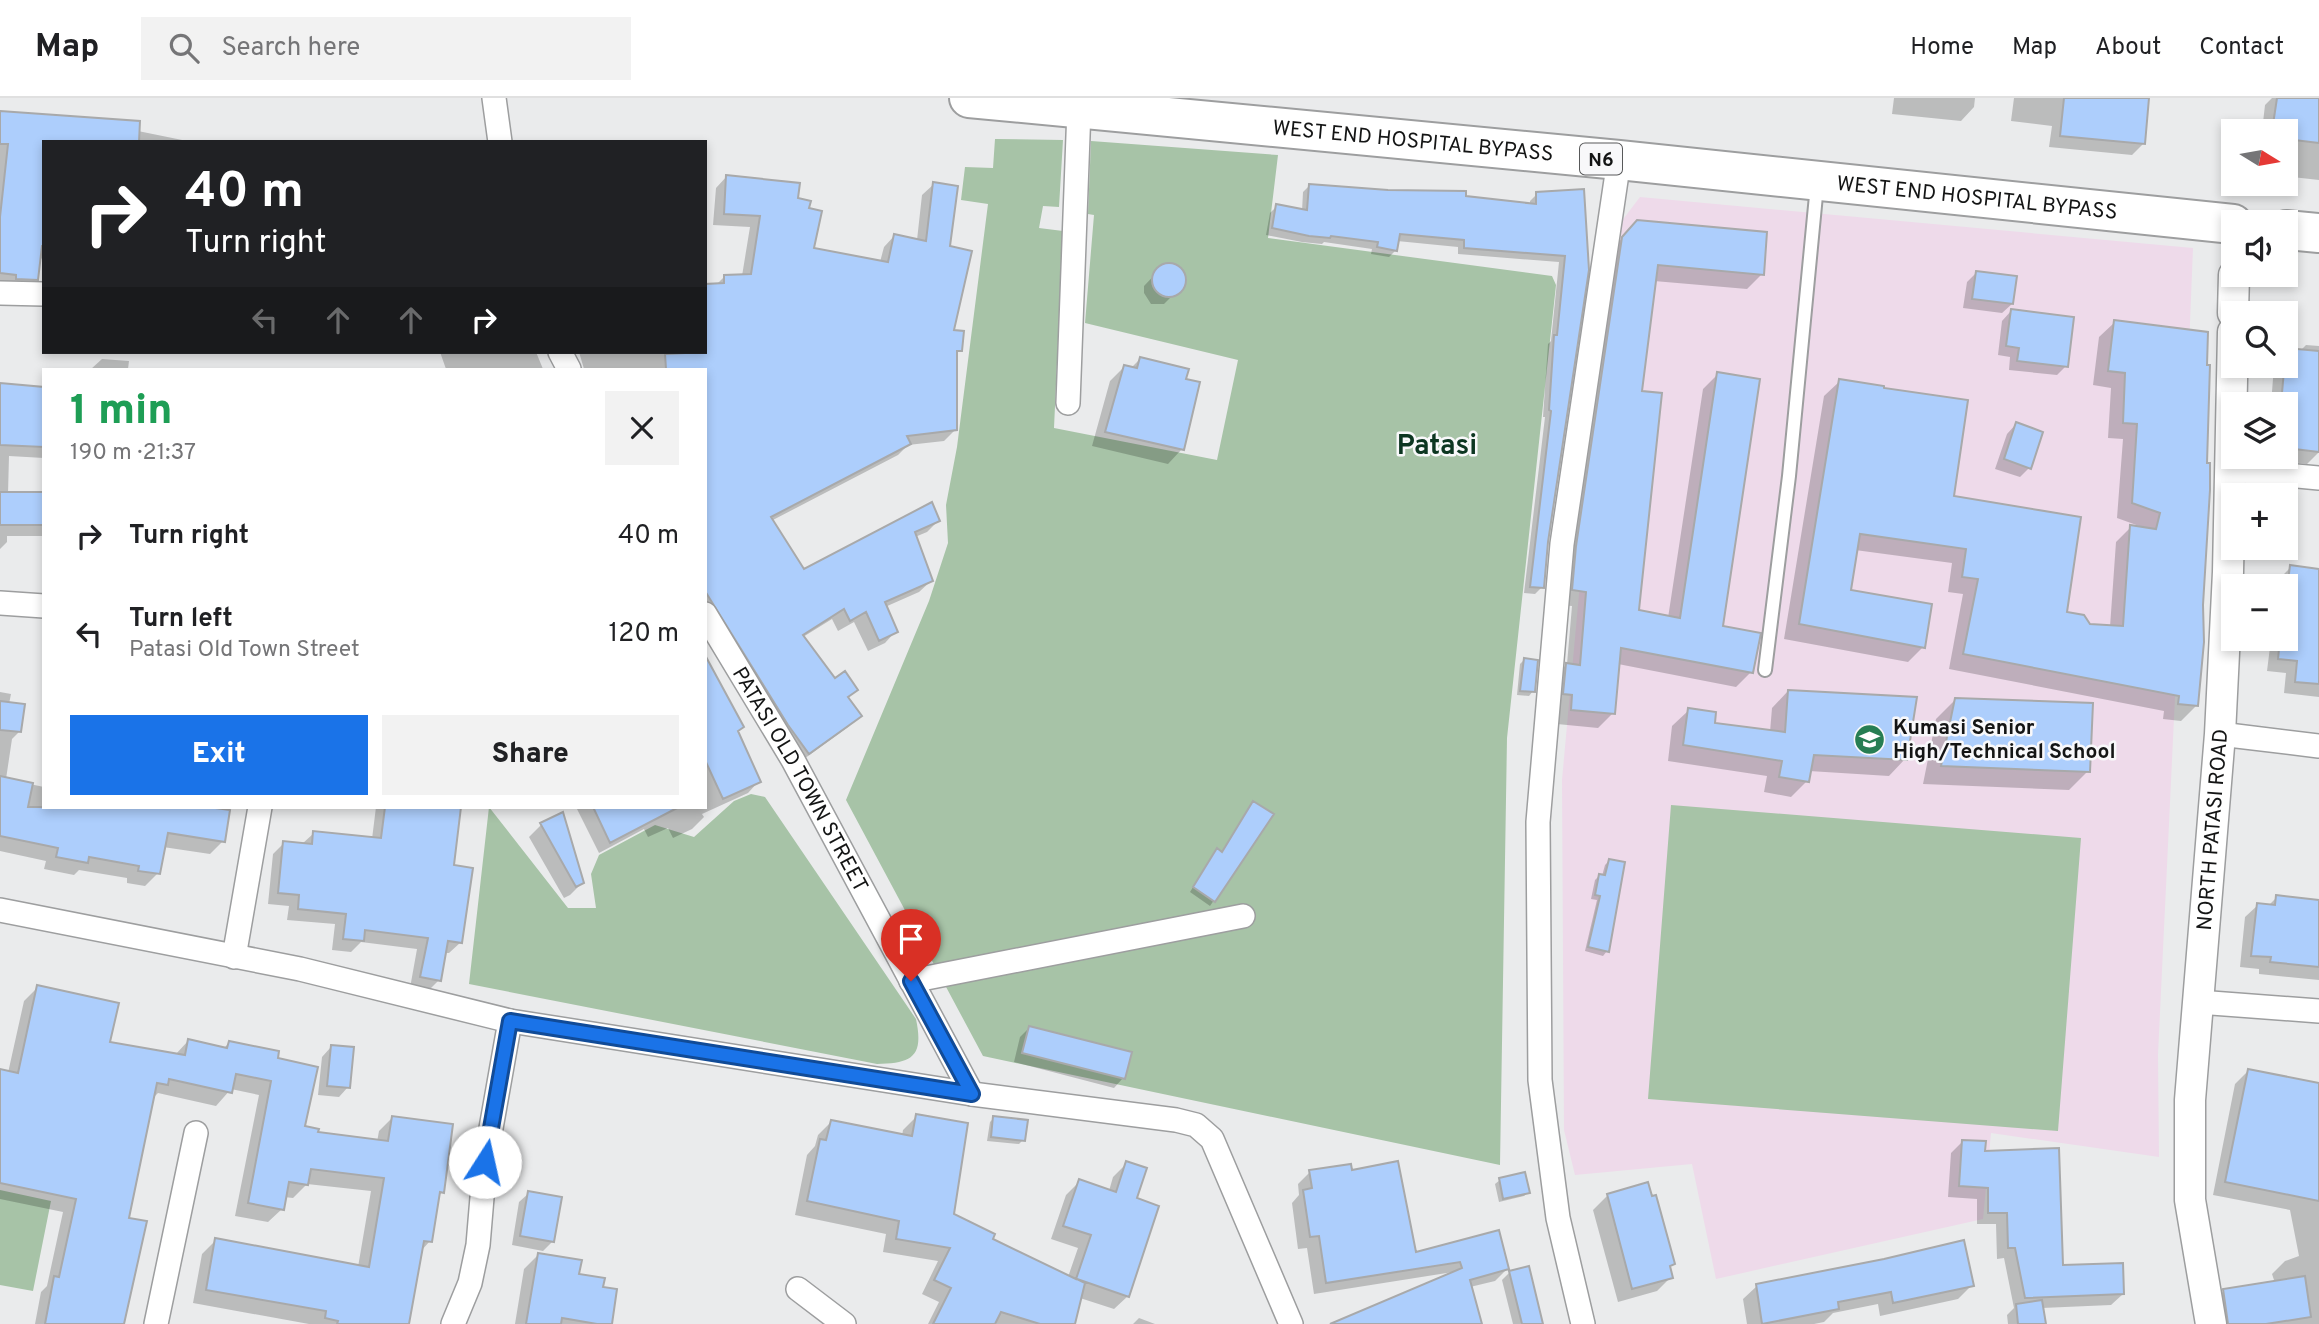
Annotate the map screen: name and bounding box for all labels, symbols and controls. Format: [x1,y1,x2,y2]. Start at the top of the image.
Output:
search box [141,17,631,80]
text: Map [35,27,99,69]
icon: search [165,29,203,67]
text: Search here [221,32,360,65]
text: Home [1910,33,1974,63]
text: Map [2012,33,2057,63]
text: About [2095,33,2161,63]
text: Contact [2199,33,2284,63]
street label: WEST END HOSPITAL BYPASS [1271,115,1555,169]
north arrow [2221,119,2298,196]
map controls [2221,119,2298,651]
road number: N6 [1580,143,1622,174]
text: 40 m [185,163,304,225]
icon: right [70,168,161,259]
street label: WEST END HOSPITAL BYPASS [1835,171,2119,227]
button: sound [2221,210,2298,287]
text: Turn right [185,224,327,264]
icon: left [246,301,284,339]
icon: ahead [319,301,357,339]
icon: ahead [392,301,430,339]
icon: right [465,301,503,339]
button: search [2221,301,2298,378]
text: 1 min [70,386,173,439]
button: close [605,391,679,465]
button: layers [2221,392,2298,469]
district label: Patasi [1397,429,1477,465]
text: 190 m · 21:37 [70,439,196,468]
button: + [2221,483,2298,560]
icon: right [70,517,108,555]
text: Turn right [129,520,249,553]
text: 40 m [618,520,679,553]
button: − [2221,574,2298,651]
text: Turn left [129,603,233,636]
icon: left [70,615,108,653]
text: 120 m [609,618,679,651]
text: Patasi Old Town Street [129,636,360,665]
street label: PATASI OLD TOWN STREET [725,662,873,897]
button: Exit [70,715,368,795]
button: Share [382,715,679,795]
place label: Kumasi Senior High/Technical School [1893,715,2116,766]
school or university icon: Kumasi Senior High/Technical School [1853,722,1887,756]
street label: NORTH PATASI ROAD [2192,728,2235,932]
pin [881,909,941,981]
icon: arrive [892,920,930,958]
position arrow [448,1125,522,1199]

